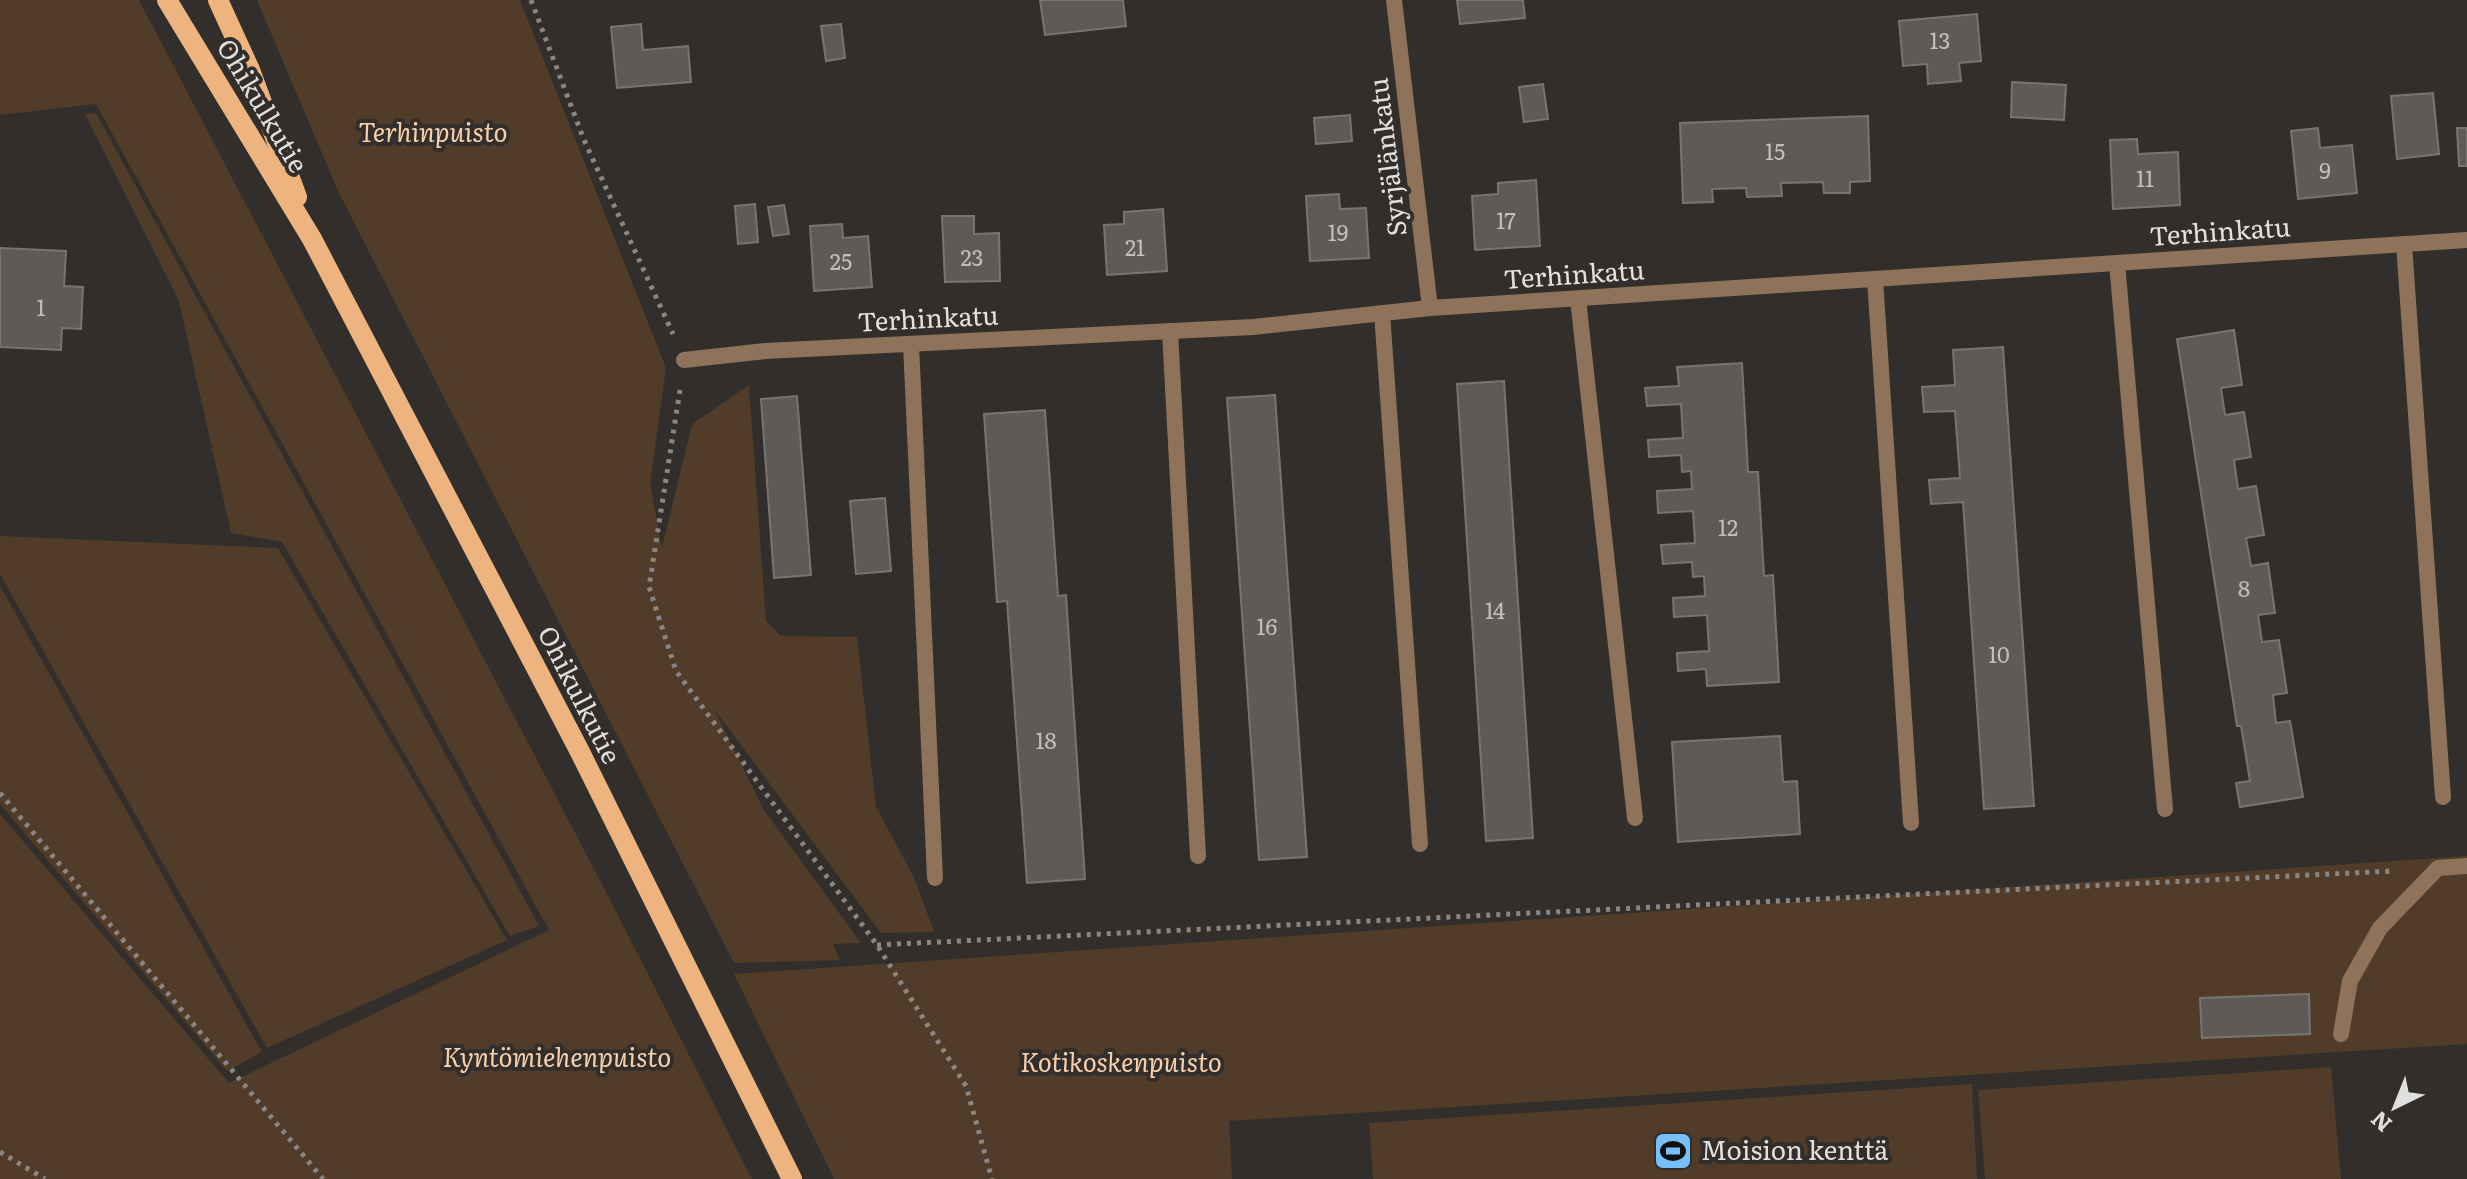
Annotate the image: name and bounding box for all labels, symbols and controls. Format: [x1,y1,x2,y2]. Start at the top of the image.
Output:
house number: 13 [1930,23,1950,56]
street label: Ohikulkutie [209,30,320,179]
street label: Syrjälänkatu [1356,76,1415,239]
park label: Terhinpuisto [358,111,508,150]
house number: 15 [1765,134,1785,167]
house number: 9 [2319,153,2331,186]
house number: 11 [2136,161,2154,194]
house number: 17 [1496,203,1516,236]
street label: Terhinkatu [2148,205,2292,254]
house number: 19 [1328,215,1348,248]
house number: 21 [1125,230,1145,263]
house number: 23 [960,240,984,273]
house number: 25 [830,244,852,277]
street label: Terhinkatu [1502,248,1646,297]
house number: 1 [37,290,46,323]
street label: Terhinkatu [856,293,999,340]
house number: 12 [1718,510,1738,543]
house number: 8 [2238,571,2250,604]
house number: 14 [1485,593,1505,626]
house number: 16 [1257,609,1278,642]
street label: Ohikulkutie [530,618,633,770]
house number: 10 [1988,637,2010,670]
house number: 18 [1035,723,1057,756]
park label: Kyntömiehenpuisto [443,1036,671,1075]
park label: Kotikoskenpuisto [1020,1041,1222,1080]
north arrow [2355,1067,2435,1147]
text: N [2362,1104,2398,1141]
place label: Moision kenttä [1701,1129,1888,1168]
sports icon: Moision kenttä [1652,1130,1694,1172]

